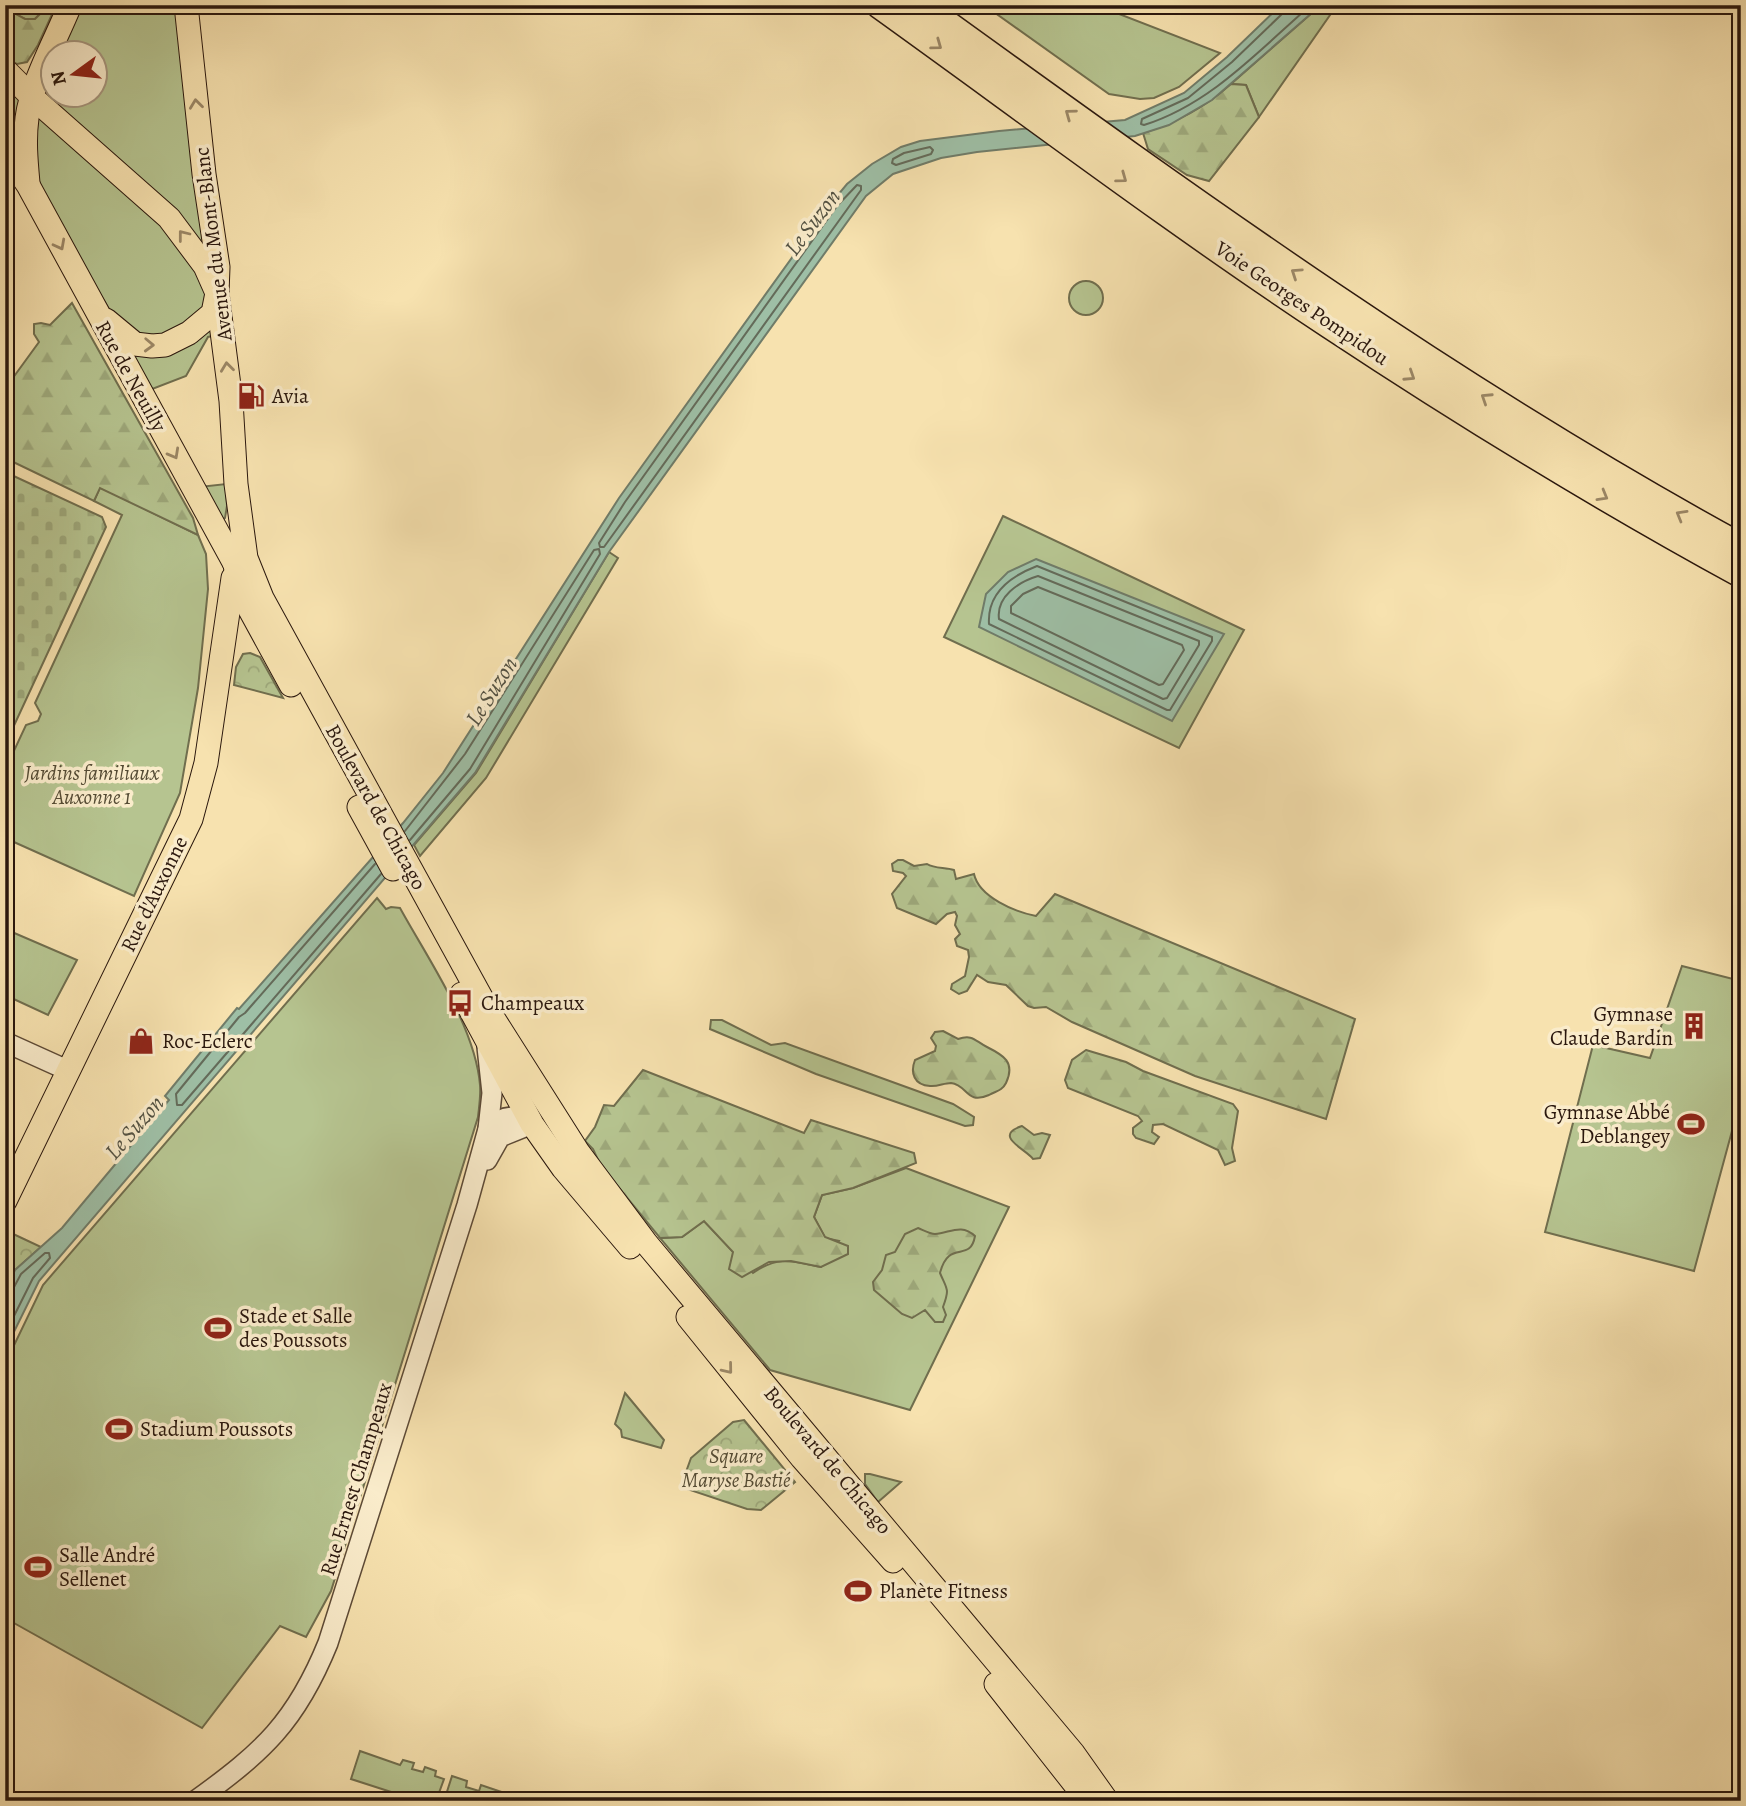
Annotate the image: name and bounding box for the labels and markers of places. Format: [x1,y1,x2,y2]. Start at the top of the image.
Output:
fuel station icon: Avia [236,381,266,411]
place label: Avia [271,382,309,410]
bus stop icon: Champeaux [445,988,475,1018]
place label: Champeaux [481,989,584,1017]
place label: Gymnase Claude Bardin [1550,1000,1673,1052]
building icon: Gymnase Claude Bardin [1679,1011,1709,1041]
shop icon: Roc-Eclerc [126,1026,156,1056]
place label: Roc-Eclerc [162,1027,253,1055]
place label: Gymnase Abbé Deblangey [1544,1098,1671,1150]
sports icon: Gymnase Abbé Deblangey [1676,1109,1706,1139]
place label: Stade et Salle des Poussots [239,1302,352,1354]
sports icon: Stade et Salle des Poussots [203,1313,233,1343]
sports icon: Stadium Poussots [104,1414,134,1444]
place label: Stadium Poussots [140,1415,293,1443]
place label: Salle André Sellenet [59,1541,155,1593]
sports icon: Salle André Sellenet [23,1552,53,1582]
sports icon: Planète Fitness [843,1576,873,1606]
place label: Planète Fitness [879,1577,1008,1605]

